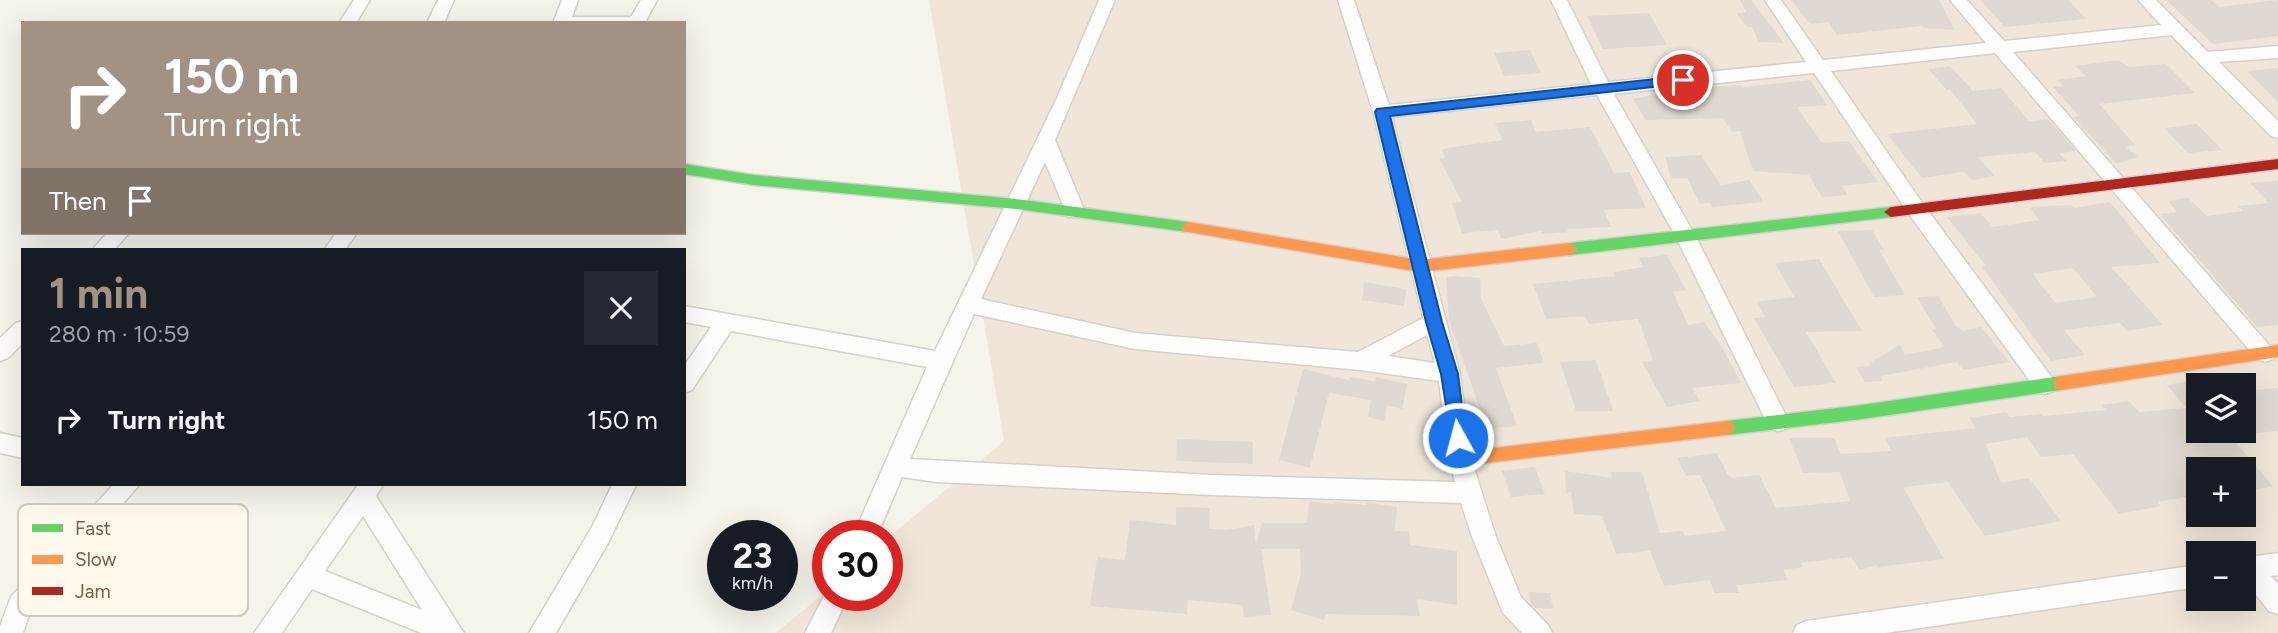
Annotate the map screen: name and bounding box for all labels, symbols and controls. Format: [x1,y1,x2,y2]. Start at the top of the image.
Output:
text: 150 m [164,46,299,105]
icon: right [49,49,140,140]
pin [1653,50,1713,110]
icon: arrive [1664,61,1702,99]
text: Turn right [164,106,302,144]
icon: arrive [121,182,159,220]
text: Then [49,185,107,217]
text: 1 min [49,268,148,319]
button: close [584,271,658,345]
text: 280 m · 10:59 [49,320,189,348]
map controls [2186,373,2256,611]
button: layers [2186,373,2256,443]
icon: right [49,401,87,439]
position arrow [1421,401,1495,475]
text: Turn right [108,404,225,436]
text: 150 m [587,404,658,436]
button: + [2186,457,2256,527]
legend [18,504,248,616]
text: Fast [75,517,111,540]
speed limit sign: 30 [812,520,903,611]
text: 23 [733,535,772,577]
button: − [2186,541,2256,611]
text: Slow [75,548,117,571]
text: km/h [732,572,773,594]
text: Jam [75,580,111,603]

